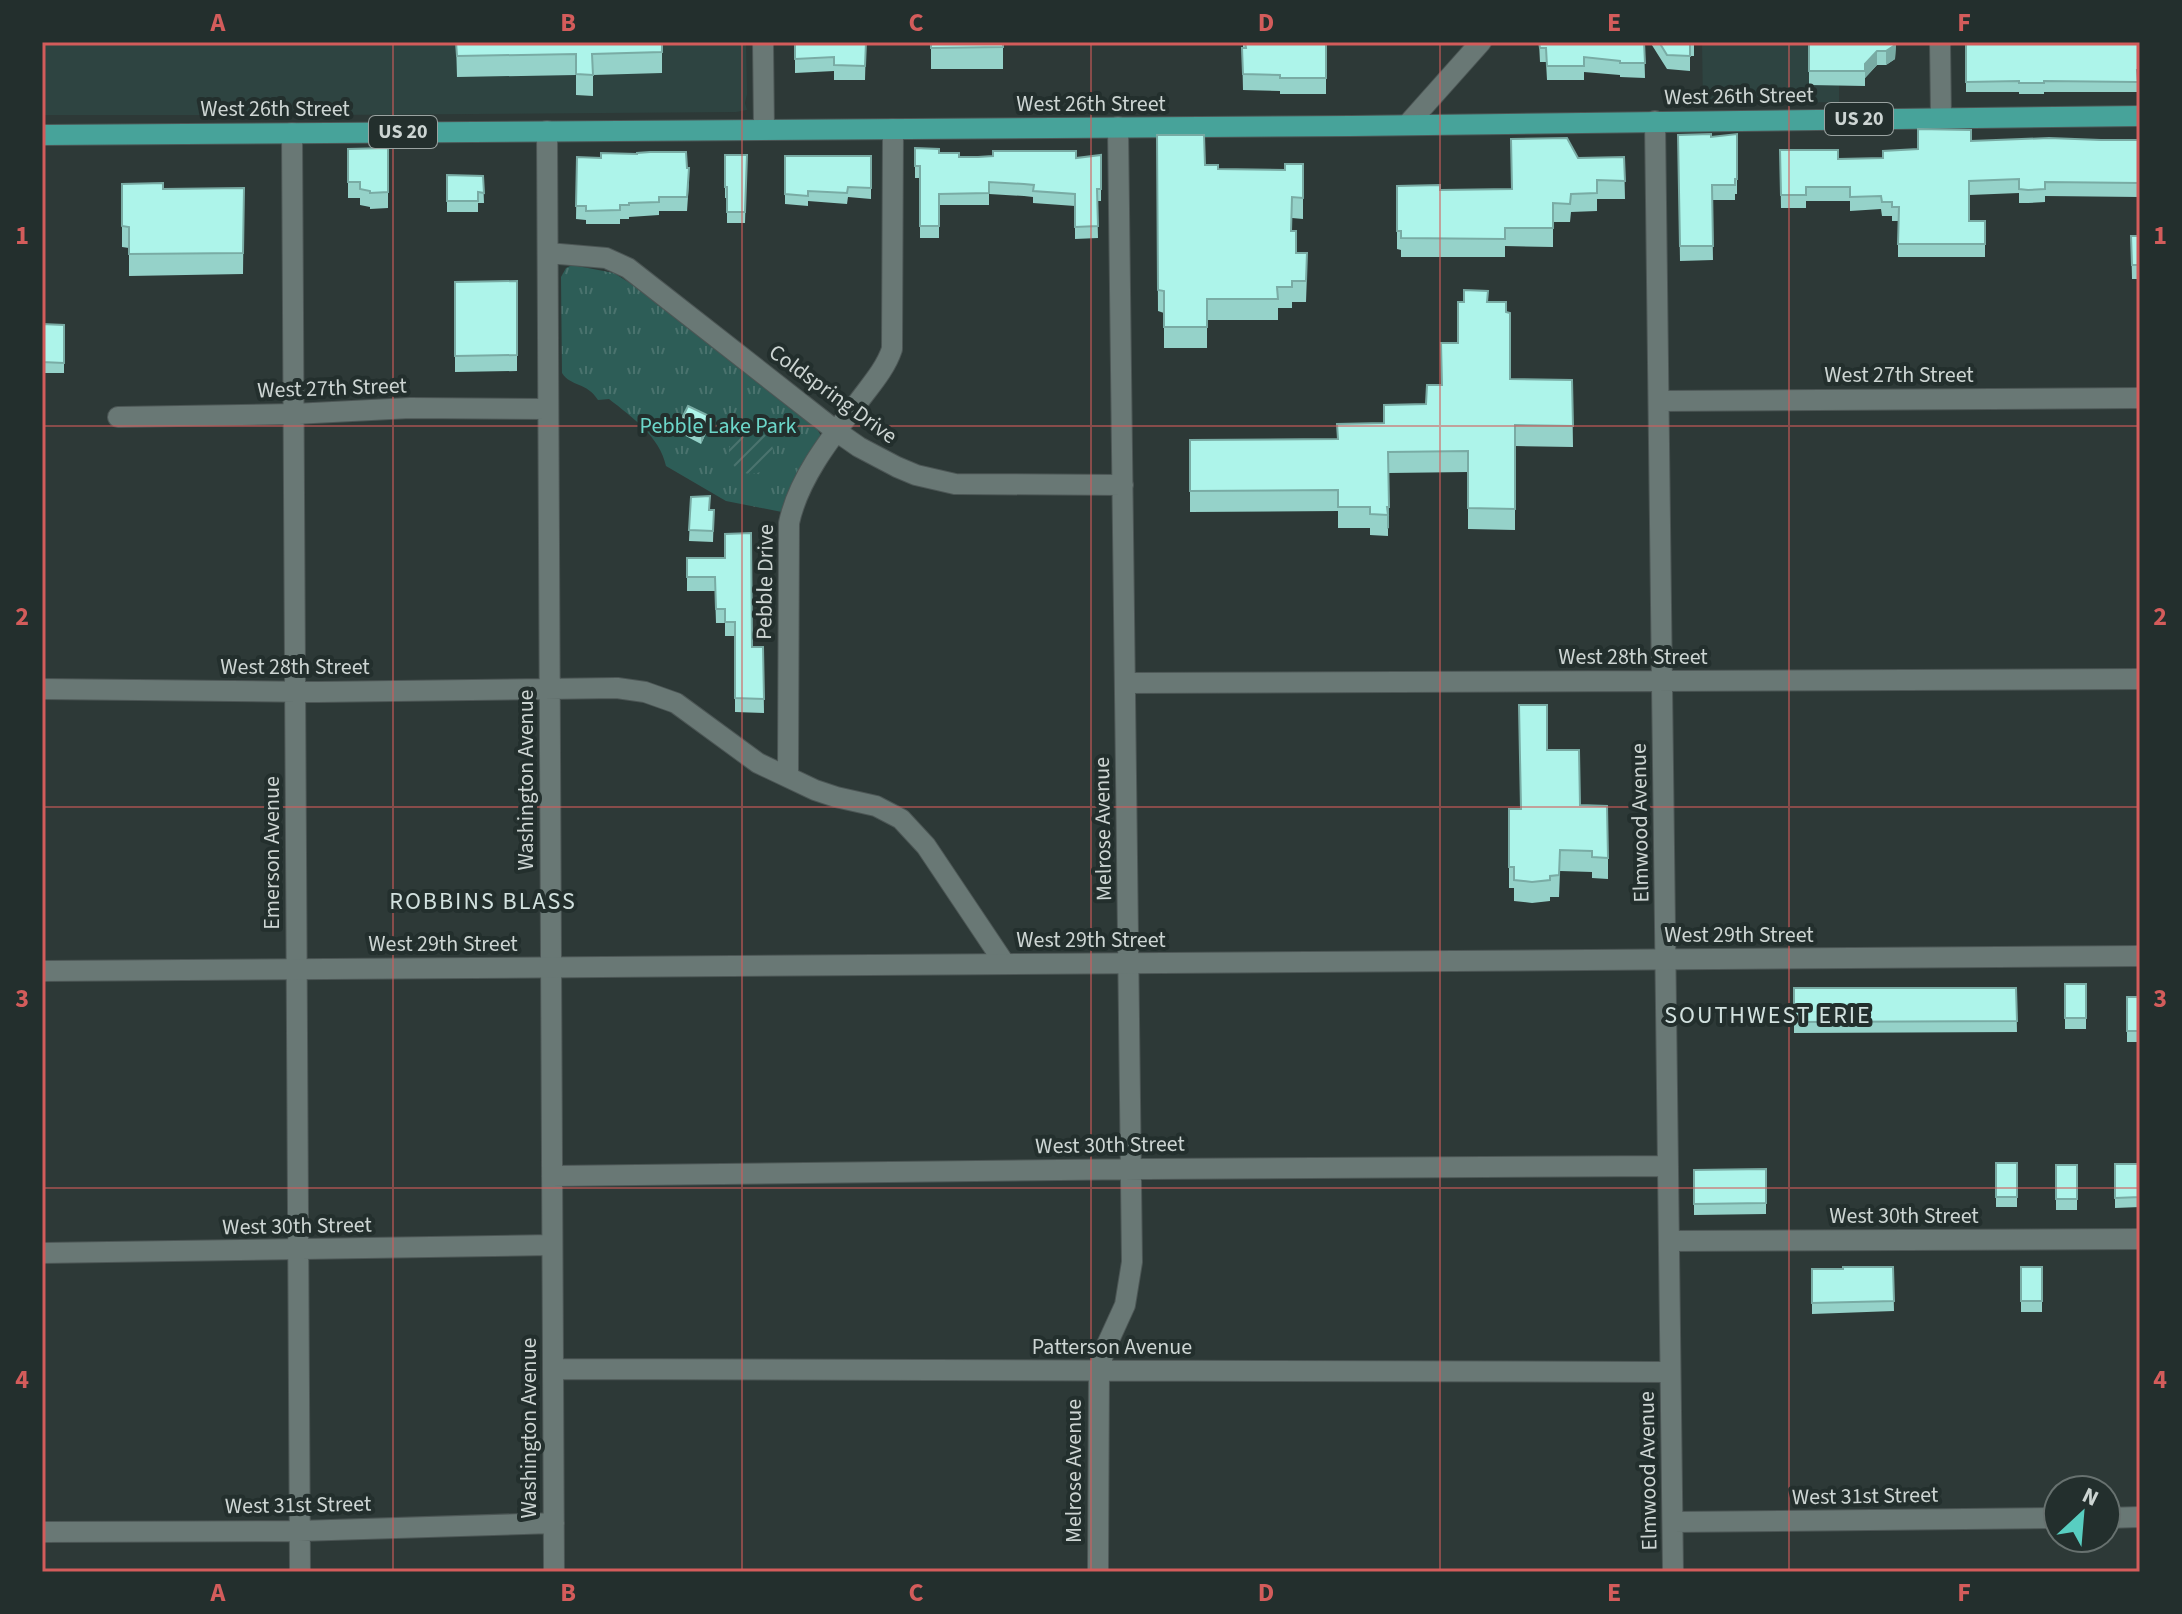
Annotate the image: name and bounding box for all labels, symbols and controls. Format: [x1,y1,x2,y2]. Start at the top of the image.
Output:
text: A [210,4,227,41]
text: B [560,4,576,41]
text: C [908,4,924,41]
text: D [1258,4,1274,41]
text: E [1607,4,1621,41]
text: F [1957,4,1971,41]
street label: West 26th Street [1664,79,1815,113]
street label: West 26th Street [1016,88,1166,120]
street label: West 26th Street [200,93,350,125]
road number: US 20 [1825,103,1893,135]
road number: US 20 [369,116,437,148]
text: 1 [15,217,29,254]
text: 1 [2153,217,2167,254]
street label: Coldspring Drive [762,336,904,452]
street label: West 27th Street [1824,359,1974,391]
street label: West 27th Street [257,369,408,407]
park label: Pebble Lake Park [640,410,797,442]
street label: Pebble Drive [748,524,782,640]
text: 2 [15,598,29,635]
text: 2 [2153,598,2167,635]
street label: West 28th Street [1558,641,1708,673]
street label: West 28th Street [220,651,370,683]
street label: Washington Avenue [510,689,542,871]
street label: Elmwood Avenue [1623,743,1657,903]
street label: Melrose Avenue [1086,757,1120,901]
street label: Emerson Avenue [256,776,288,930]
district label: ROBBINS BLASS [389,884,577,919]
street label: West 29th Street [1664,919,1814,951]
street label: West 29th Street [1016,924,1166,956]
street label: West 29th Street [368,928,518,960]
text: 3 [15,980,29,1017]
text: 3 [2153,980,2167,1017]
district label: SOUTHWEST ERIE [1664,998,1872,1033]
street label: West 30th Street [1035,1128,1186,1162]
street label: West 30th Street [1829,1200,1979,1232]
street label: West 30th Street [222,1209,373,1243]
street label: Patterson Avenue [1032,1331,1192,1363]
street label: Washington Avenue [513,1337,545,1519]
text: 4 [15,1361,29,1398]
text: 4 [2153,1361,2167,1398]
street label: Elmwood Avenue [1631,1391,1665,1551]
street label: Melrose Avenue [1058,1399,1090,1543]
north arrow [2042,1474,2122,1554]
street label: West 31st Street [1792,1479,1939,1513]
text: N [2077,1479,2104,1515]
street label: West 31st Street [225,1488,372,1522]
text: A [210,1574,227,1611]
text: B [560,1574,576,1611]
text: C [908,1574,924,1611]
text: D [1258,1574,1274,1611]
text: E [1607,1574,1621,1611]
text: F [1957,1574,1971,1611]

